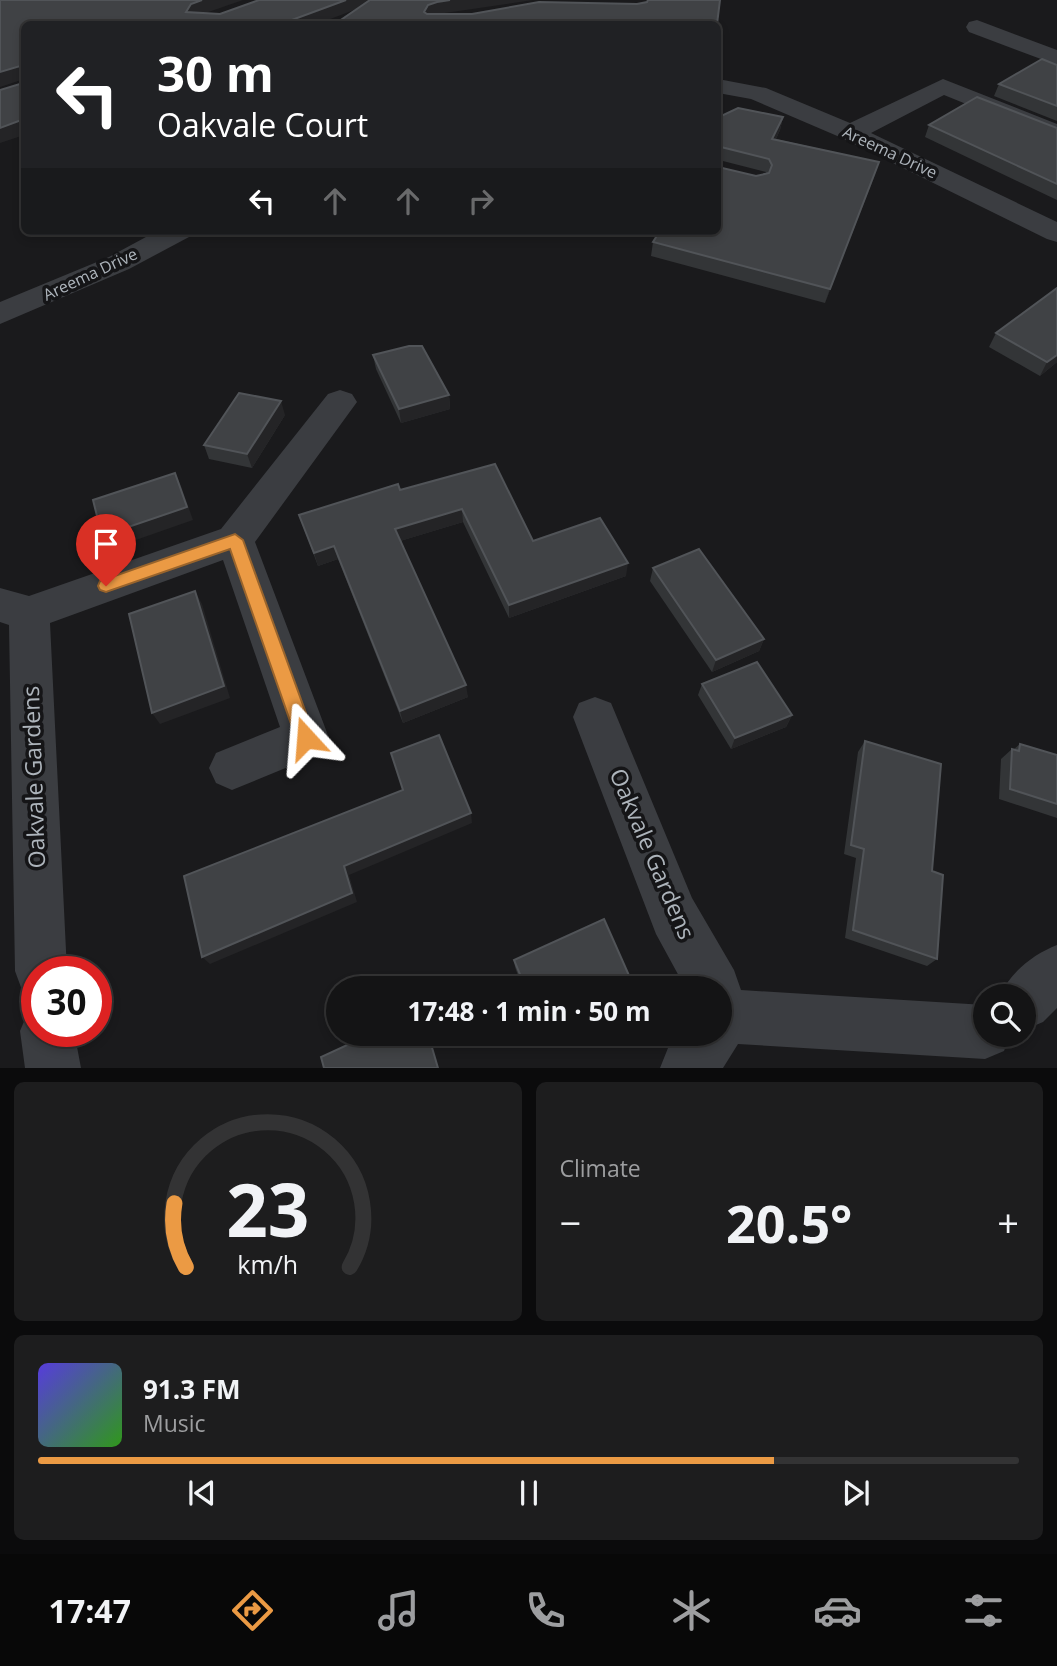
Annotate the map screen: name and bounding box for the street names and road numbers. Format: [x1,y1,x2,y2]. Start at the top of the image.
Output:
street label: Areema Drive [839,121,941,183]
street label: Areema Drive [39,243,141,305]
street label: Oakvale Gardens [14,685,52,869]
street label: Oakvale Gardens [603,763,703,944]

